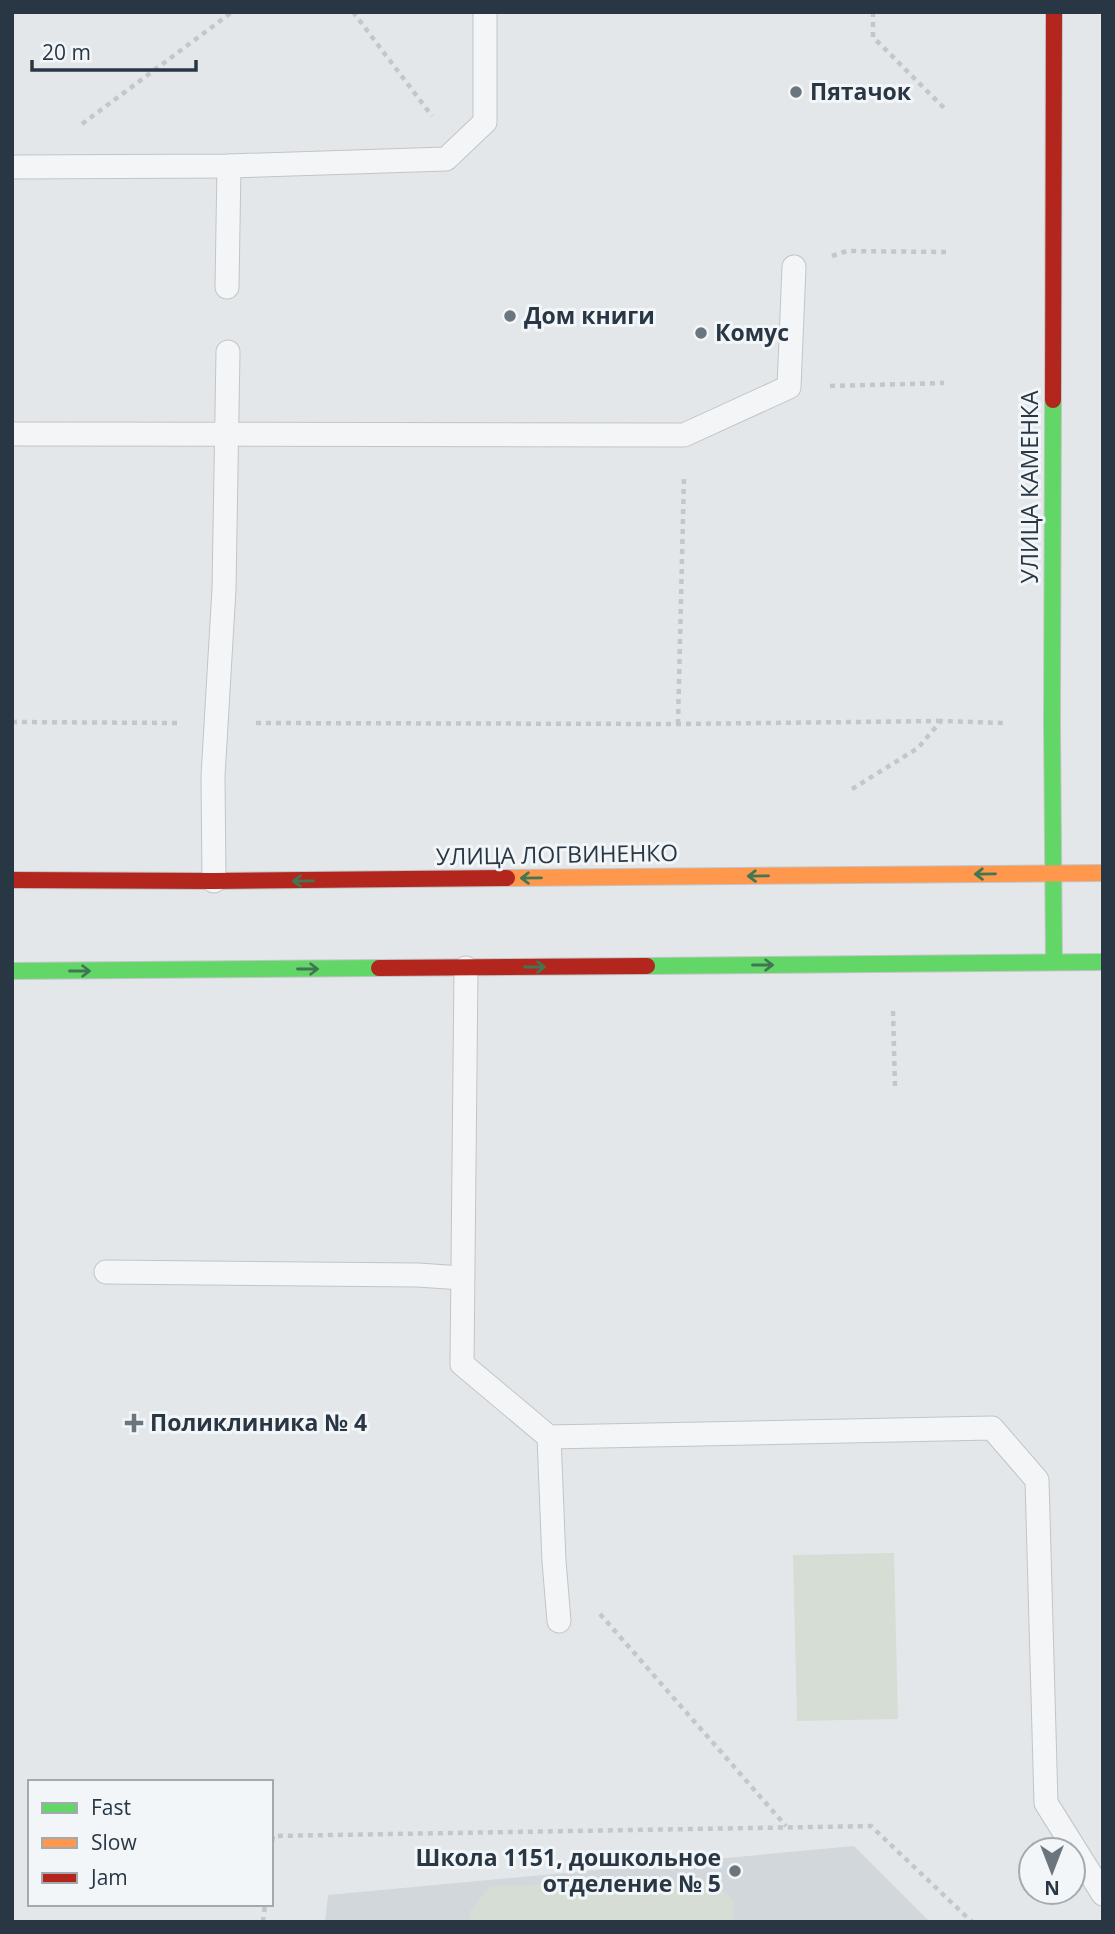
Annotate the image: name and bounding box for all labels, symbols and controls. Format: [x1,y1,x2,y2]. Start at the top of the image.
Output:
scale bar [32,28,196,72]
text: 20 m [42,38,91,66]
place label: Пятачок [810,75,912,107]
marker: Пятачок [788,84,804,100]
place label: Дом книги [524,299,655,331]
marker: Дом книги [502,308,518,324]
place label: Комус [715,316,789,348]
marker: Комус [693,325,709,341]
street label: УЛИЦА КАМЕНКА [1013,390,1045,583]
street label: УЛИЦА ЛОГВИНЕНКО [436,836,678,872]
one-way arrow [974,867,997,881]
one-way arrow [747,869,770,883]
one-way arrow [519,872,542,885]
one-way arrow [292,874,315,887]
one-way arrow [751,959,774,972]
one-way arrow [524,960,547,974]
one-way arrow [296,962,319,976]
one-way arrow [69,964,92,978]
place label: Поликлиника № 4 [150,1406,367,1438]
marker: Поликлиника № 4 [124,1413,144,1433]
legend [28,1780,273,1906]
text: Fast [91,1793,131,1821]
text: Slow [91,1828,137,1856]
north arrow [1017,1836,1087,1906]
place label: Школа 1151, дошкольное отделение № 5 [416,1841,721,1899]
text: Jam [89,1863,128,1891]
marker: Школа 1151, дошкольное отделение № 5 [727,1863,743,1879]
text: N [1044,1875,1060,1901]

